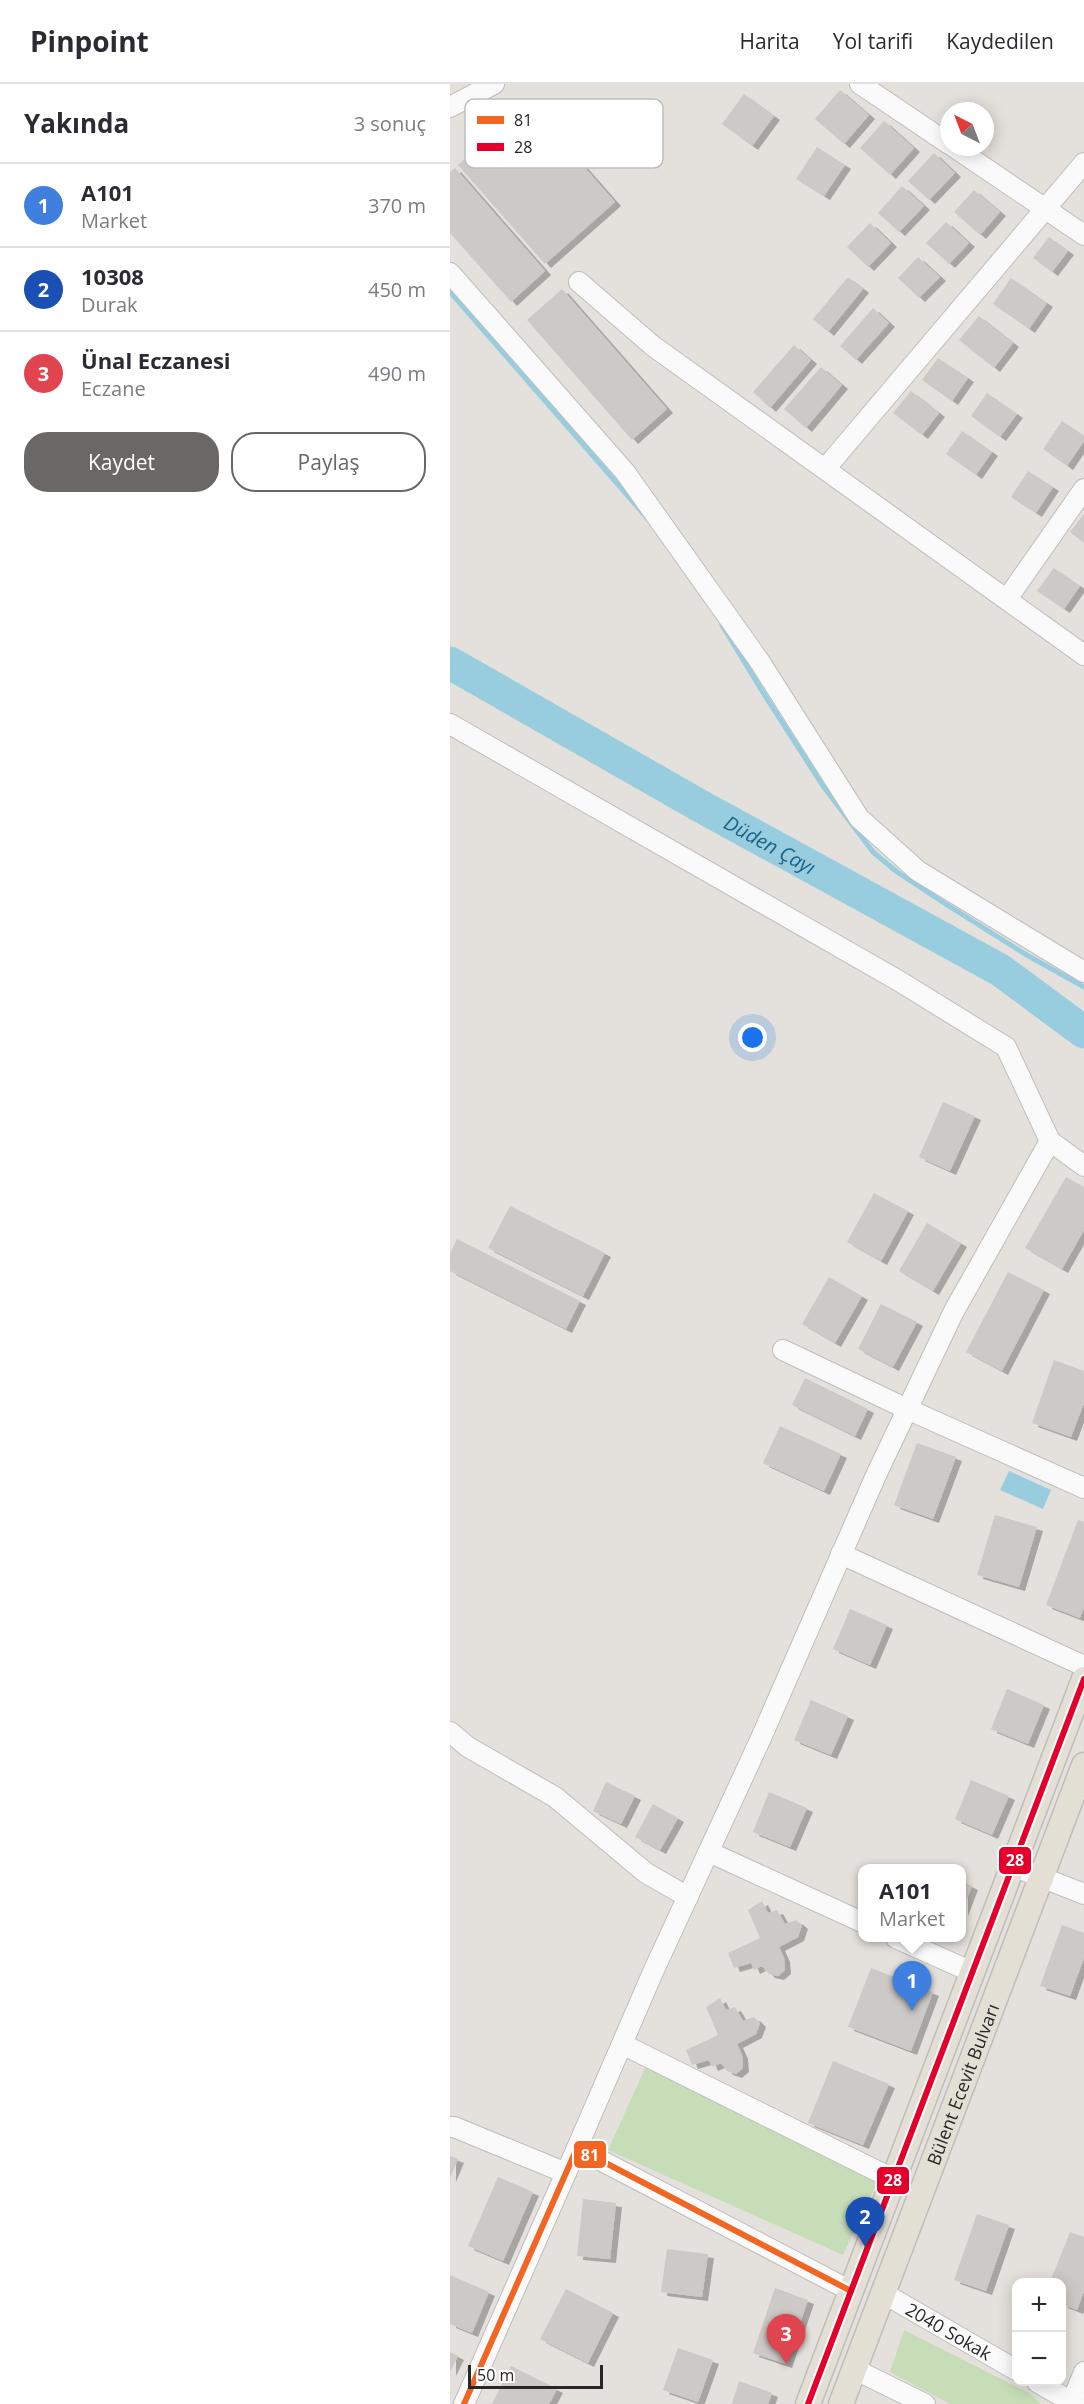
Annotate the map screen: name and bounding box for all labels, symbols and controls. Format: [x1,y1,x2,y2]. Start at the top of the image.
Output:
text: Pinpoint [30,22,149,60]
text: Harita [739,27,800,55]
text: Yol tarifi [833,27,913,55]
text: Kaydedilen [946,27,1054,55]
legend [465,99,663,168]
north arrow [940,102,994,156]
text: Yakında [24,105,129,141]
text: 81 [514,109,532,131]
text: 3 sonuç [354,110,426,137]
text: 28 [514,136,532,158]
text: A101 [81,177,134,207]
text: 1 [38,192,49,219]
text: 370 m [368,192,426,219]
text: Market [81,207,147,234]
text: 10308 [81,261,144,291]
text: 2 [38,276,49,303]
text: 450 m [368,276,426,303]
text: Durak [81,291,138,318]
text: Ünal Eczanesi [81,345,231,375]
text: 3 [38,360,49,387]
text: 490 m [368,360,426,387]
text: Eczane [81,375,146,402]
button: Kaydet [24,432,219,492]
button: Paylaş [231,432,426,492]
water label: Düden Çayı [720,808,821,880]
your location [738,1023,767,1052]
line badge: 28 [998,1846,1032,1875]
text: 28 [1006,1849,1024,1871]
popup [858,1864,966,1942]
text: A101 [879,1875,932,1905]
text: Market [879,1905,945,1932]
pin: 1 [892,1962,932,2011]
street label: Bülent Ecevit Bulvarı [921,2000,1004,2169]
line badge: 81 [573,2140,607,2169]
text: 81 [581,2144,599,2166]
line badge: 28 [876,2166,910,2195]
text: 28 [884,2169,902,2191]
pin: 2 [846,2198,884,2247]
map controls [1012,2278,1066,2386]
button: + [1012,2278,1066,2332]
street label: 2040 Sokak [901,2297,997,2366]
pin: 3 [766,2314,806,2364]
button: − [1012,2332,1066,2386]
scale bar [468,2362,603,2390]
text: 50 m [477,2364,514,2386]

